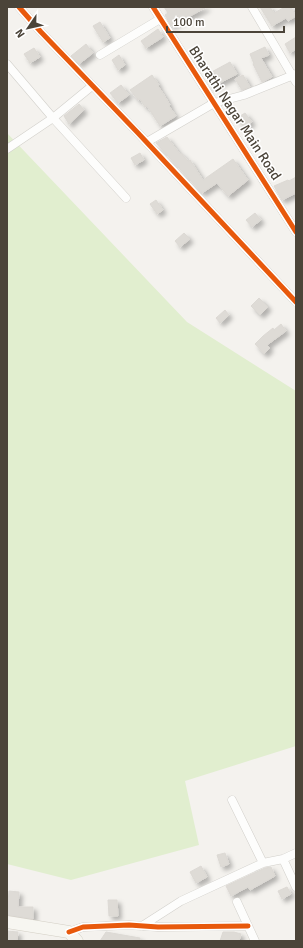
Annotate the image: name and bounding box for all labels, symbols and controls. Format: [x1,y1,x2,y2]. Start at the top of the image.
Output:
north arrow [8,8,48,48]
scale bar [167,8,284,34]
text: 100 m [173,15,205,30]
text: N [13,27,28,40]
street label: Bharathi Nagar Main Road [185,43,285,183]

